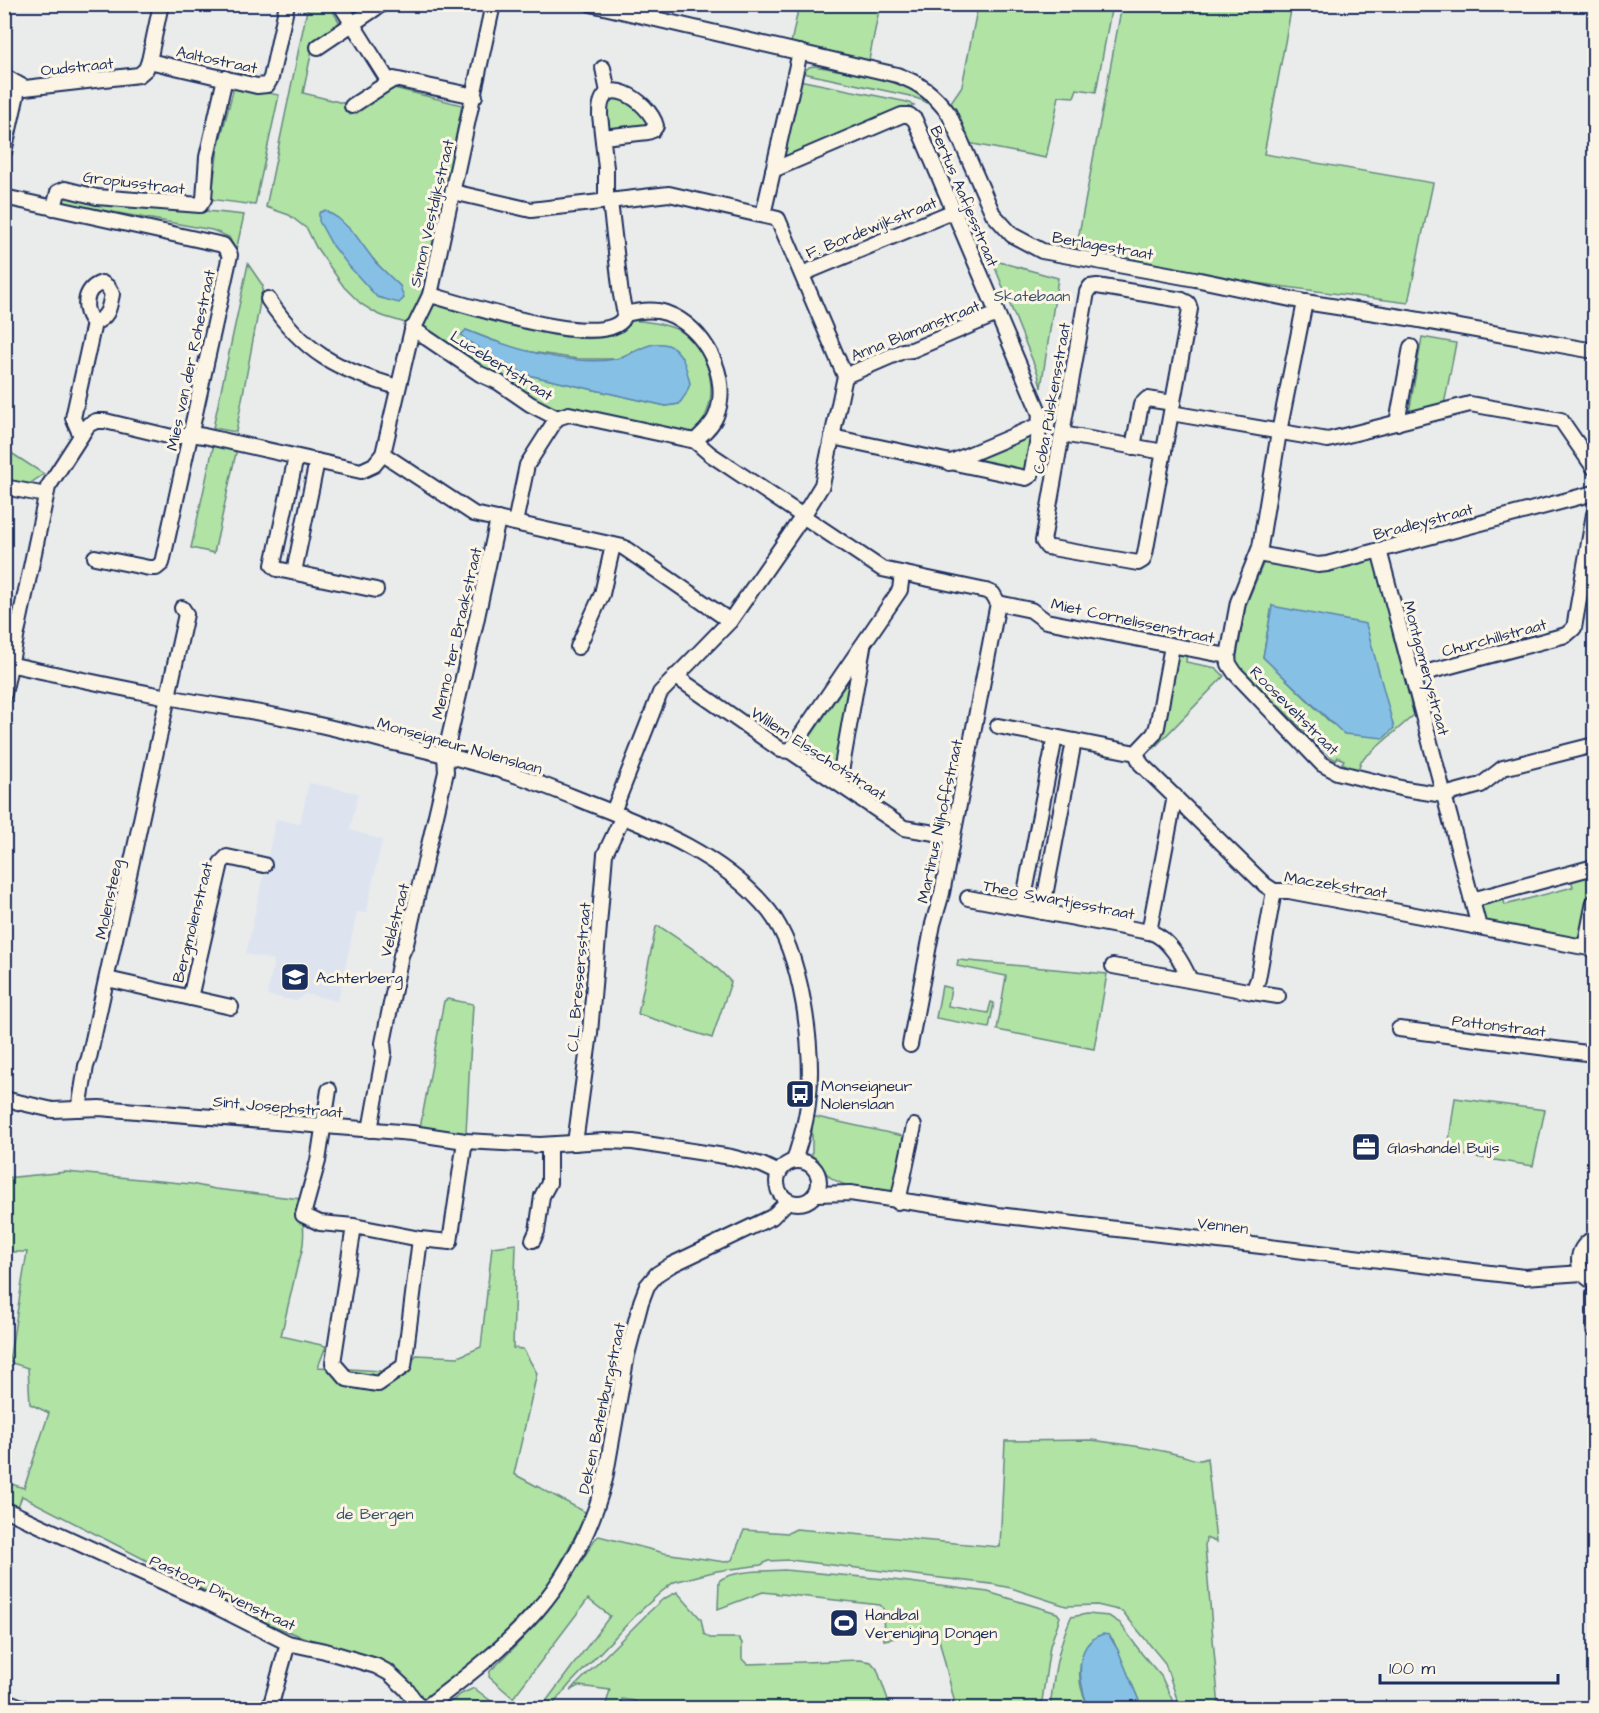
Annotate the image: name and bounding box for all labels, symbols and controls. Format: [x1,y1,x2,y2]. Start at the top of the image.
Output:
street label: Aaltostraat [174,41,260,79]
street label: Oudstraat [40,52,115,82]
street label: Bertus Aafjesstraat [924,122,1004,271]
street label: Simon Vestdijkstraat [404,137,460,289]
street label: Gropiusstraat [82,166,187,200]
street label: F. Bordewijkstraat [802,191,941,264]
street label: Berlagestraat [1050,226,1156,267]
street label: Mies van der Rohestraat [161,267,221,453]
park label: Skatebaan [994,285,1070,307]
street label: Anna Blamanstraat [848,295,984,367]
street label: Coba Pulskensstraat [1028,320,1076,476]
street label: Lucebertstraat [446,326,557,406]
street label: Bradleystraat [1371,498,1476,547]
street label: Menno ter Braakstraat [426,544,488,721]
street label: Miet Cornelissenstraat [1049,593,1217,649]
street label: Montgomerystraat [1396,598,1455,739]
street label: Churchillstraat [1439,613,1550,663]
street label: Rooseveltstraat [1245,661,1344,761]
street label: Willem Elsschotstraat [746,702,891,806]
street label: Monseigneur Nolenslaan [374,712,545,781]
street label: Martinus Nijhoffstraat [912,737,968,905]
street label: Molensteeg [90,857,129,942]
street label: Bergmolenstraat [167,859,220,985]
street label: Maczekstraat [1283,866,1389,904]
street label: Theo Swartjesstraat [981,874,1137,926]
street label: Veldstraat [375,880,415,960]
street label: C.L. Bressersstraat [562,901,597,1053]
school or university icon: Achterberg [279,961,311,993]
place label: Achterberg [316,967,403,990]
street label: Pattonstraat [1451,1009,1548,1043]
place label: Monseigneur Nolenslaan [821,1075,912,1115]
bus stop icon: Monseigneur Nolenslaan [784,1078,816,1110]
street label: Sint Josephstraat [212,1090,344,1124]
office icon: Glashandel Buijs [1350,1131,1382,1163]
place label: Glashandel Buijs [1387,1137,1499,1159]
street label: Vennen [1196,1212,1250,1240]
street label: Deken Batenburgstraat [573,1320,632,1496]
park label: de Bergen [336,1503,414,1526]
street label: Pastoor Dirvenstraat [146,1549,300,1637]
place label: Handbal Vereniging Dongen [865,1604,997,1645]
sports icon: Handbal Vereniging Dongen [828,1607,860,1639]
scale bar [1380,1647,1558,1685]
text: 100 m [1389,1656,1435,1681]

